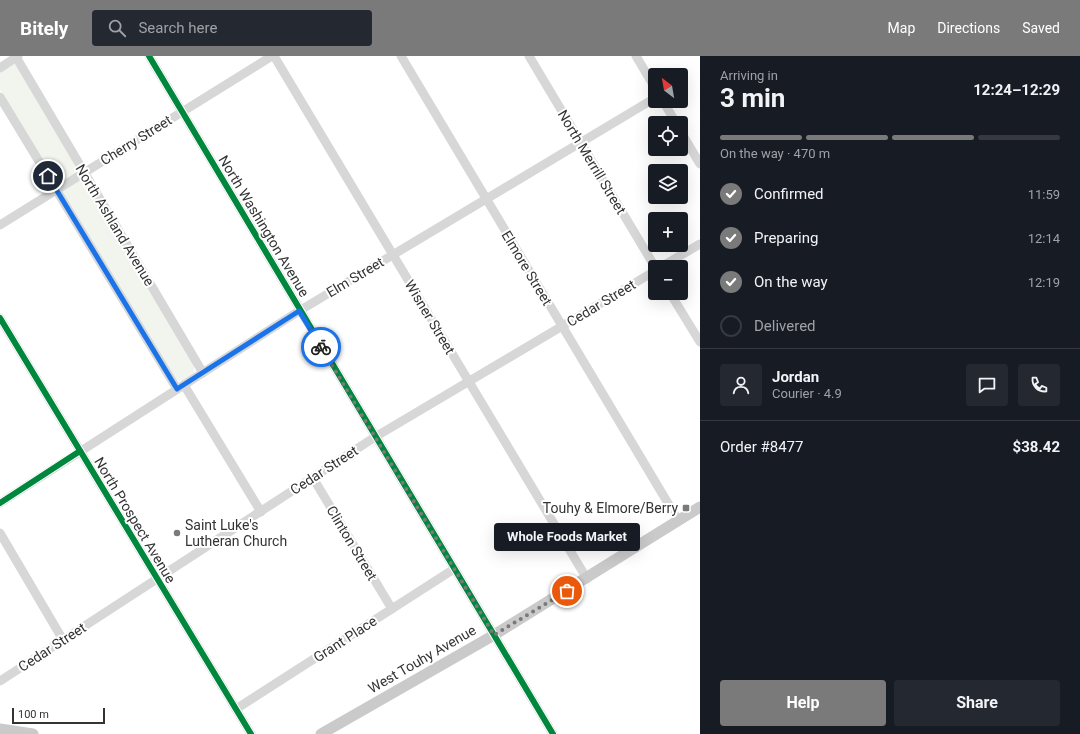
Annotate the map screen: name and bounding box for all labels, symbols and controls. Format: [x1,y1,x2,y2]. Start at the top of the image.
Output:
search box [92,10,372,46]
text: Bitely [20,17,68,40]
icon: search [106,17,128,39]
text: Search here [138,19,217,37]
text: Map [888,20,915,36]
text: Directions [937,20,1000,36]
text: Saved [1022,20,1060,36]
north arrow [648,68,688,108]
map controls [648,68,688,300]
text: Arriving in [720,68,778,83]
text: 12:24–12:29 [973,81,1060,99]
text: 3 min [720,83,785,113]
street label: North Merrill Street [555,107,630,217]
street label: Cherry Street [97,112,175,168]
button: locate [648,116,688,156]
text: On the way · 470 m [720,146,830,161]
street label: North Washington Avenue [215,152,313,300]
pin [31,159,65,193]
street label: North Ashland Avenue [72,161,158,289]
button: layers [648,164,688,204]
icon: home [37,165,59,187]
icon: check [720,183,742,205]
text: Confirmed [754,185,824,203]
text: 11:59 [1028,187,1060,202]
button: + [648,212,688,252]
icon: check [720,227,742,249]
street label: Elmore Street [498,228,556,309]
text: Preparing [754,229,818,247]
text: 12:14 [1028,231,1060,246]
street label: Elm Street [323,253,387,300]
button: − [648,260,688,300]
icon: check [720,271,742,293]
text: On the way [754,273,828,291]
text: 12:19 [1028,275,1060,290]
street label: Cedar Street [564,276,639,330]
street label: Wisner Street [402,277,459,357]
text: Delivered [754,317,816,335]
courier [301,327,341,367]
icon: bike [310,336,332,358]
button: person [720,364,762,406]
button: chat [966,364,1008,406]
button: phone [1018,364,1060,406]
text: Jordan [772,368,819,386]
text: Courier · 4.9 [772,386,842,401]
text: Order #8477 [720,438,803,456]
text: $38.42 [1013,438,1060,456]
street label: Cedar Street [287,442,361,498]
street label: North Prospect Avenue [91,454,179,586]
place label: Touhy & Elmore/Berry [543,500,678,516]
street label: Clinton Street [323,503,381,584]
marker: Touhy & Elmore/Berry [681,503,691,513]
place label: Saint Luke's Lutheran Church [185,517,287,549]
callout: Whole Foods Market [494,523,640,551]
marker: Saint Luke's Lutheran Church [172,528,182,538]
text: Whole Foods Market [507,529,627,544]
pin [550,574,584,608]
icon: bag [556,580,578,602]
street label: Grant Place [310,613,380,665]
street label: Cedar Street [15,619,89,675]
street label: West Touhy Avenue [365,622,479,696]
button: Help [720,680,886,726]
button: Share [894,680,1060,726]
scale bar [12,706,105,725]
text: 100 m [18,708,49,721]

